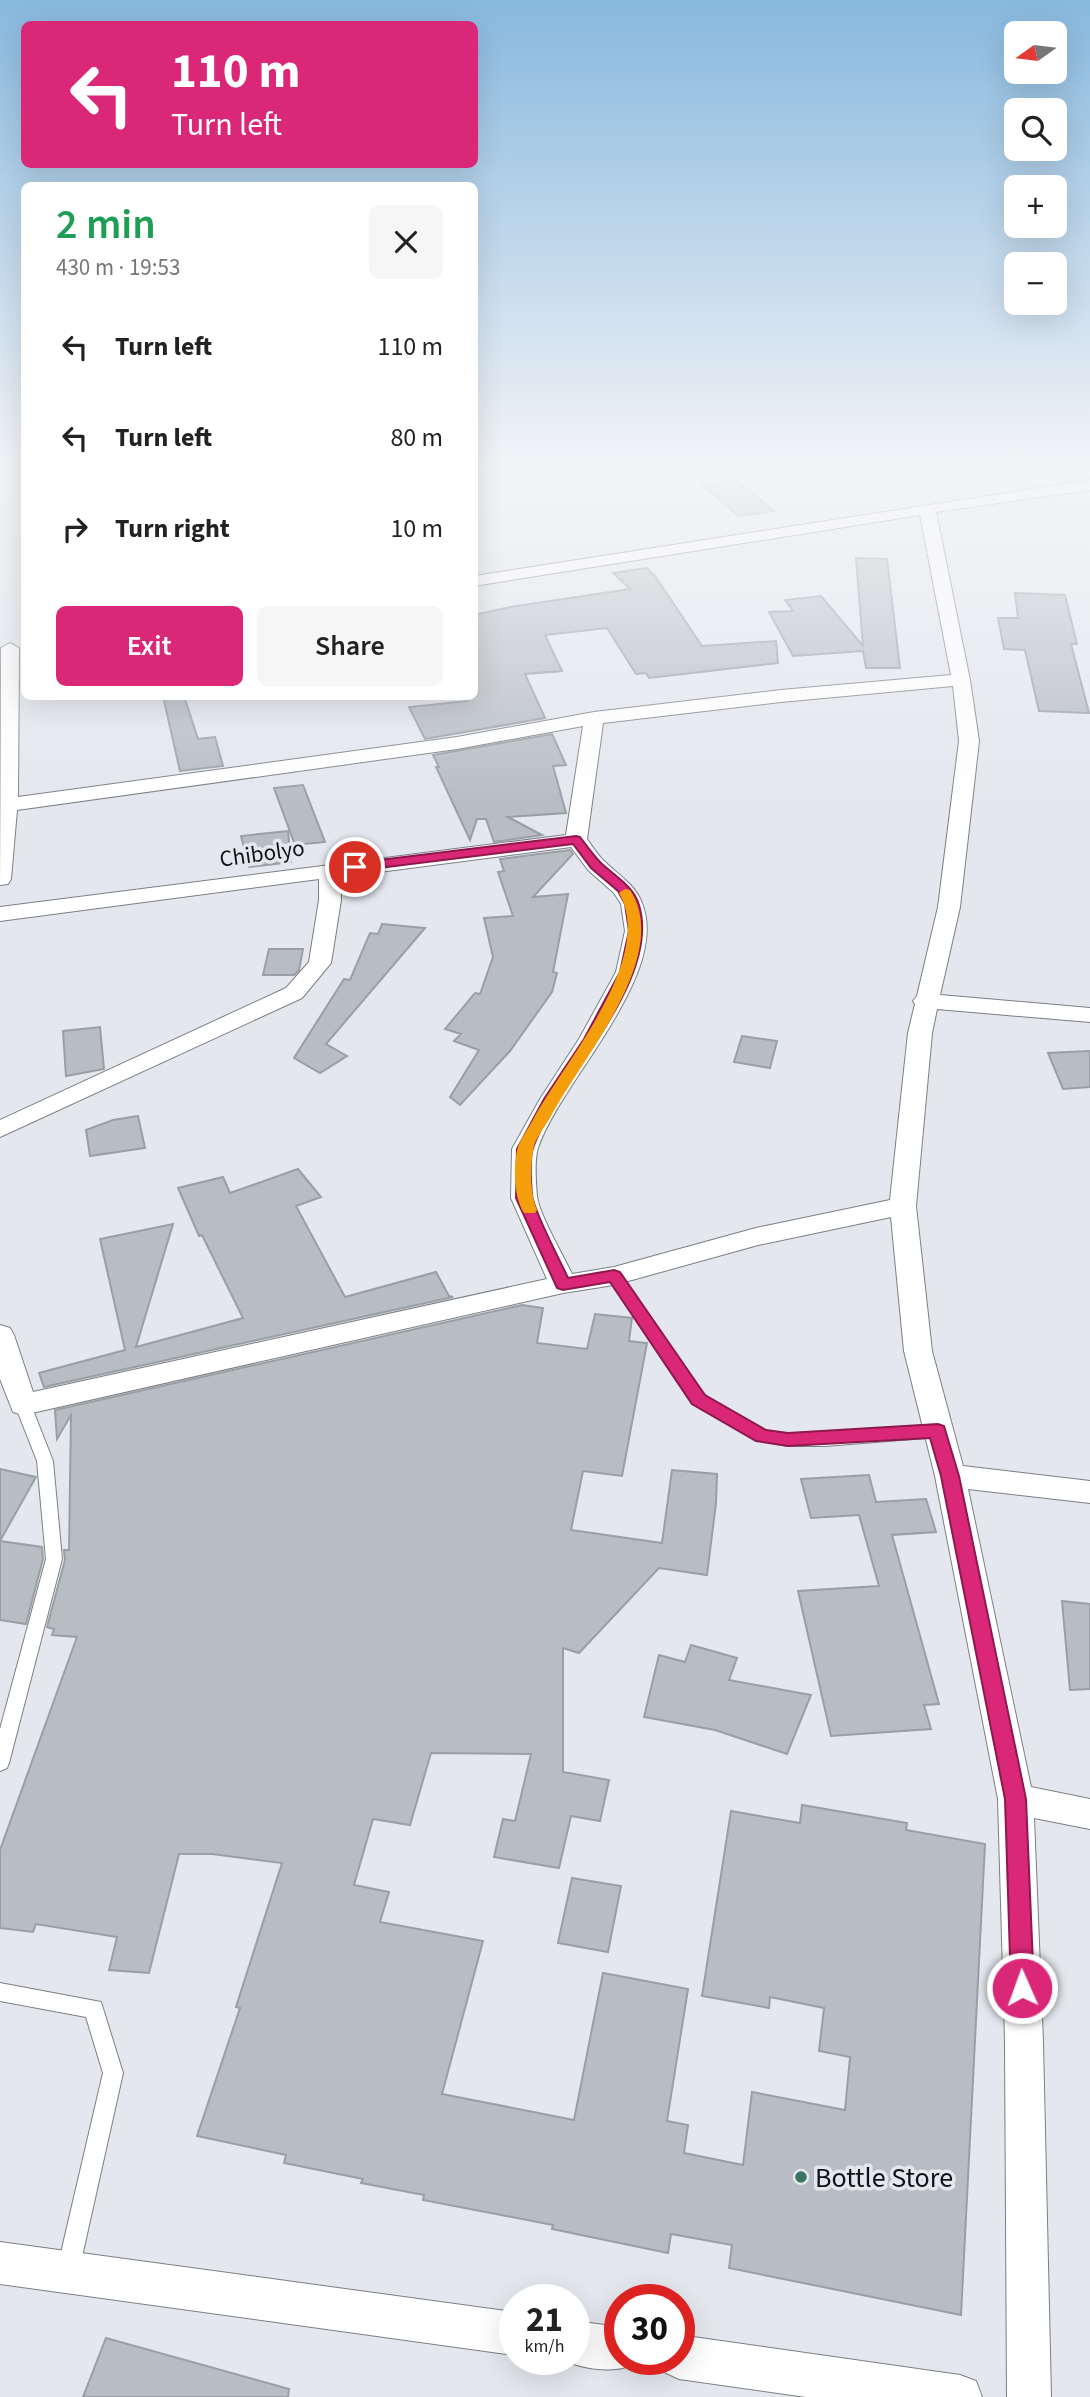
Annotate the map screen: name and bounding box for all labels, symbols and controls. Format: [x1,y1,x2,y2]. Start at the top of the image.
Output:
north arrow [1004,21,1068,84]
map controls [1004,21,1067,315]
text: 110 m [171,37,300,107]
icon: left [56,49,147,140]
button: search [1004,98,1067,161]
text: Turn left [171,102,282,148]
button: + [1004,175,1067,238]
text: 2 min [56,195,156,255]
button: close [369,205,443,279]
text: 430 m · 19:53 [56,251,180,284]
button: − [1004,252,1067,315]
icon: left [56,328,94,366]
text: Turn left [115,328,212,365]
text: 110 m [377,328,443,365]
icon: left [56,419,94,457]
text: Turn left [115,419,212,456]
text: 80 m [390,419,443,456]
icon: right [56,510,94,548]
text: Turn right [115,510,230,547]
text: 10 m [390,510,443,547]
button: Exit [56,606,243,686]
button: Share [257,606,443,686]
street label: Chibolyo [217,831,307,876]
pin [325,837,385,897]
icon: arrive [336,848,374,886]
position arrow [985,1951,1059,2025]
place label: Bottle Store [815,2158,953,2198]
marker: Bottle Store [793,2169,809,2185]
speed limit sign: 30 [604,2284,695,2375]
text: 21 [526,2295,563,2345]
text: km/h [525,2334,564,2359]

